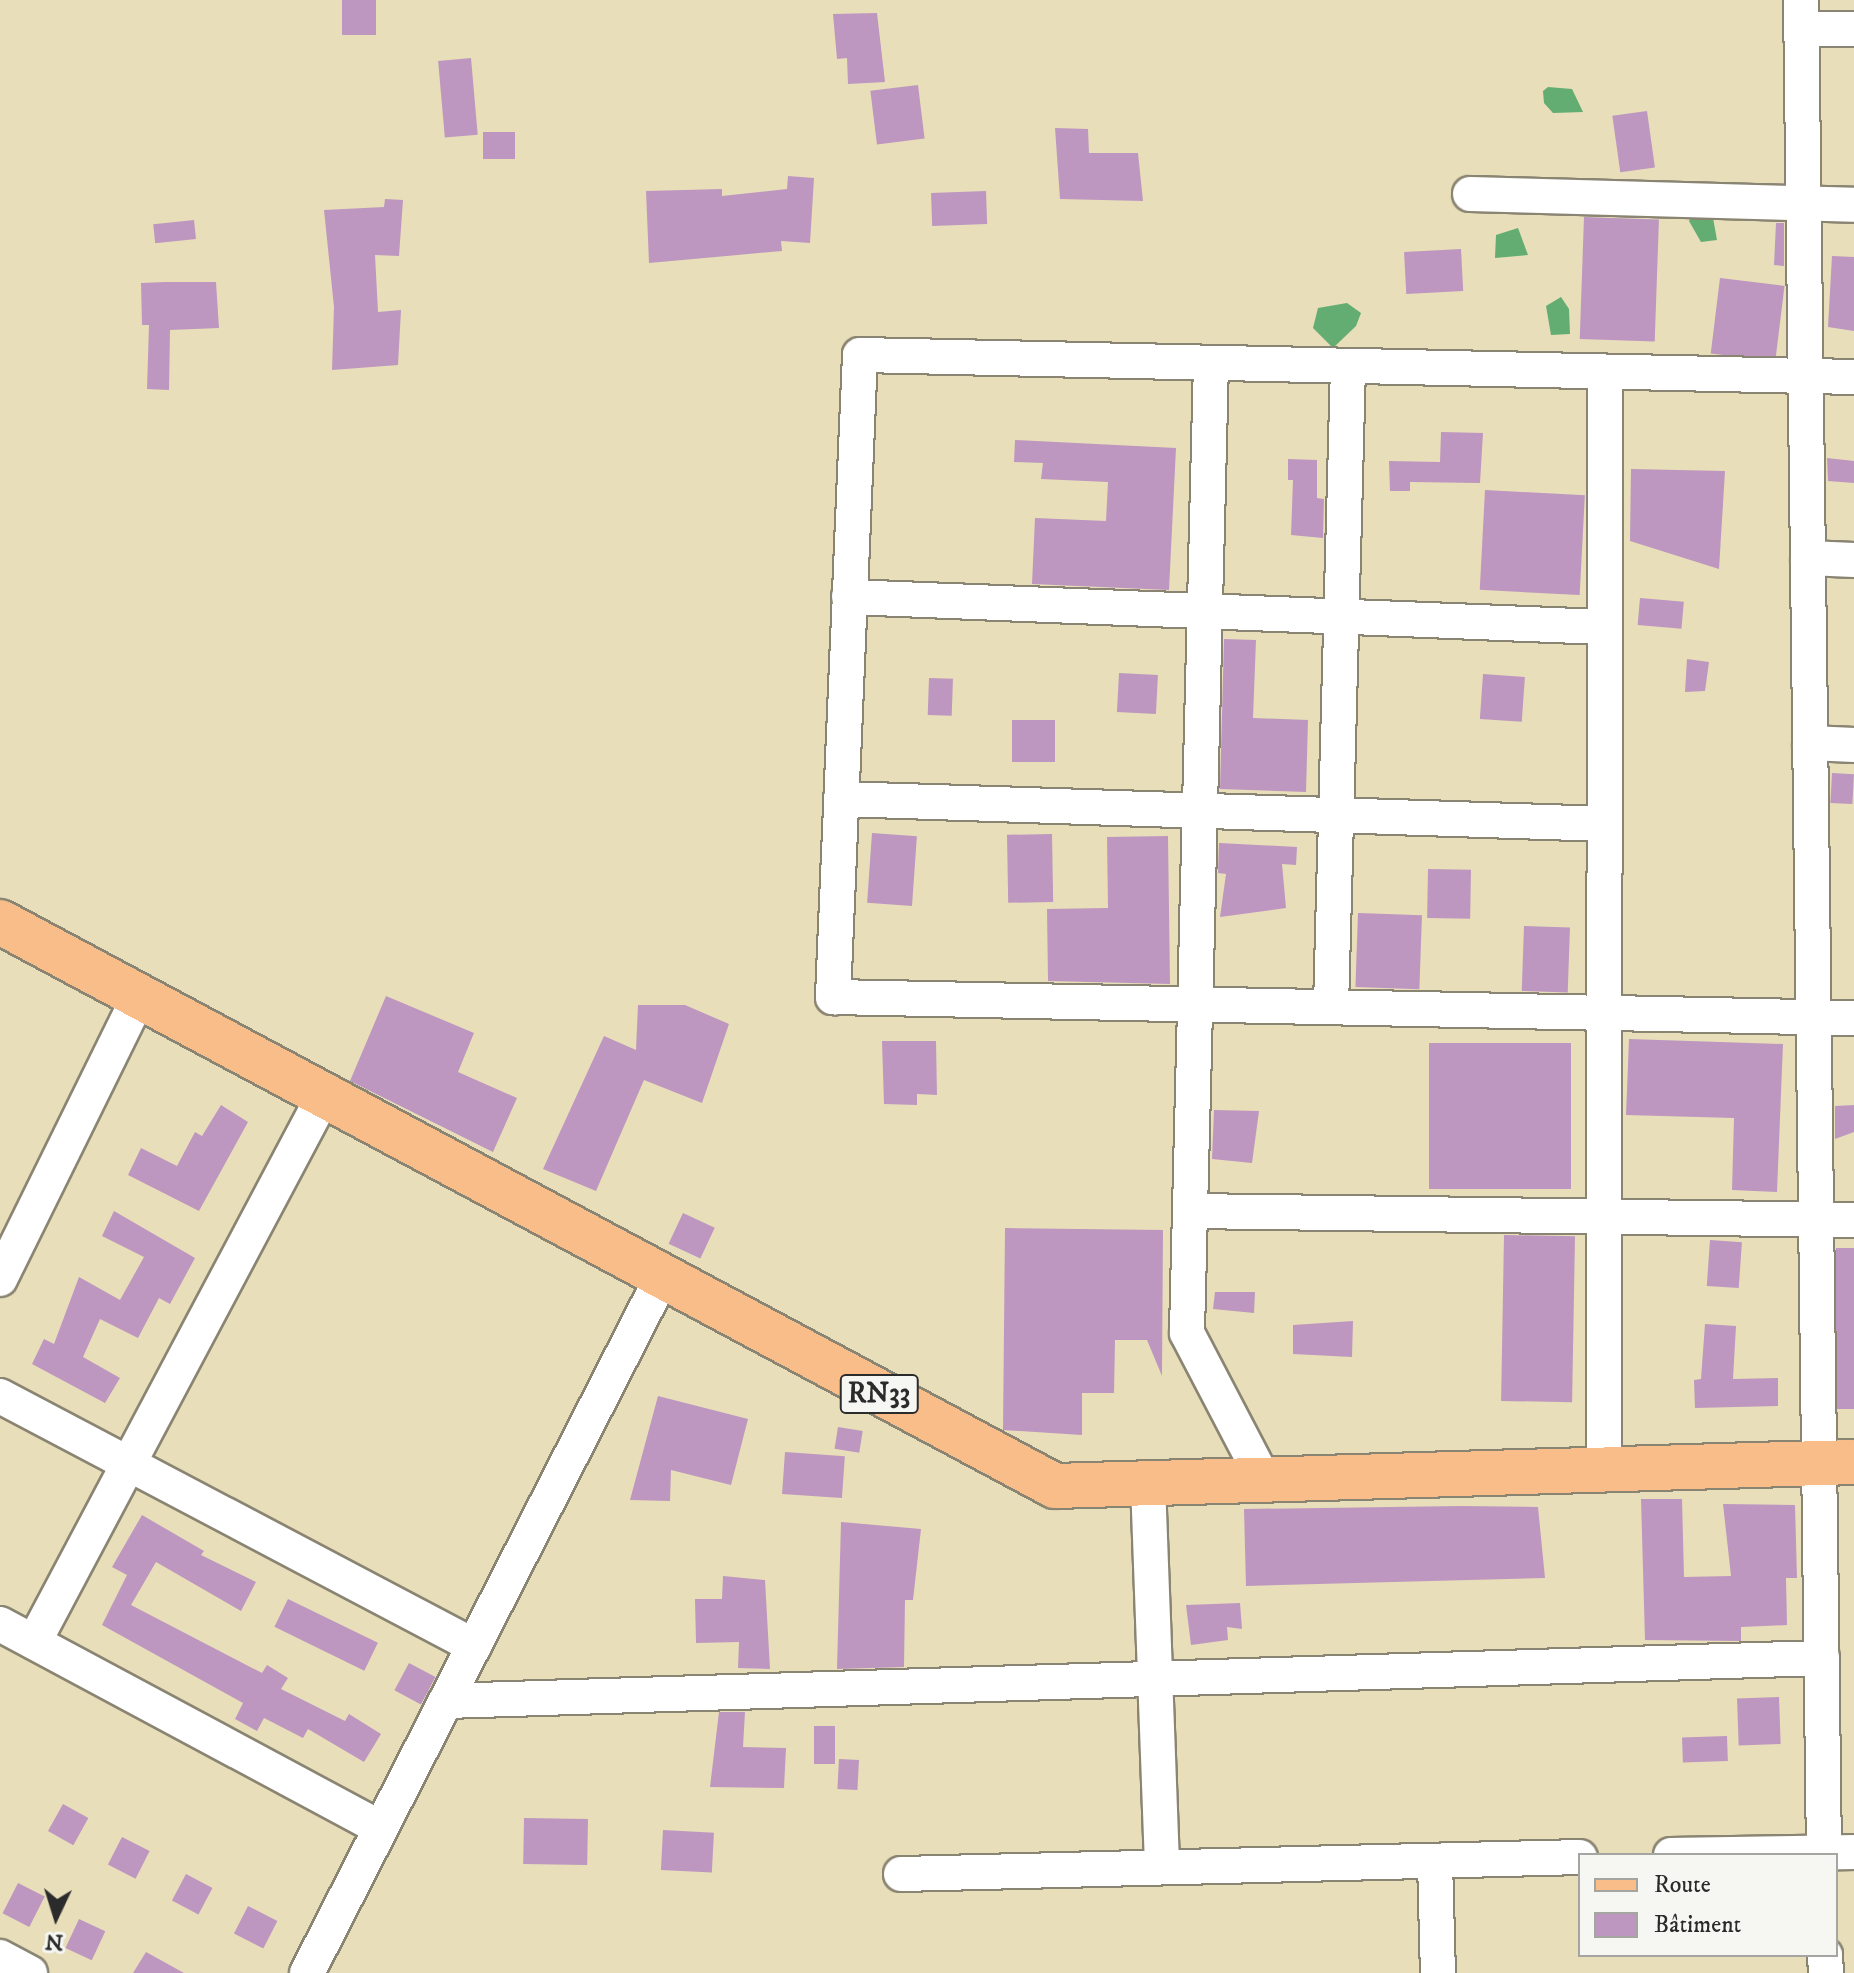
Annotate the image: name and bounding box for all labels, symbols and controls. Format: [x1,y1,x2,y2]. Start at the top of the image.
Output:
road number: RN33 [839,1370,919,1418]
legend [1578,1853,1838,1957]
text: Route [1654,1870,1711,1900]
north arrow [16,1877,96,1957]
text: Bâtiment [1654,1910,1741,1940]
text: N [44,1927,64,1956]

